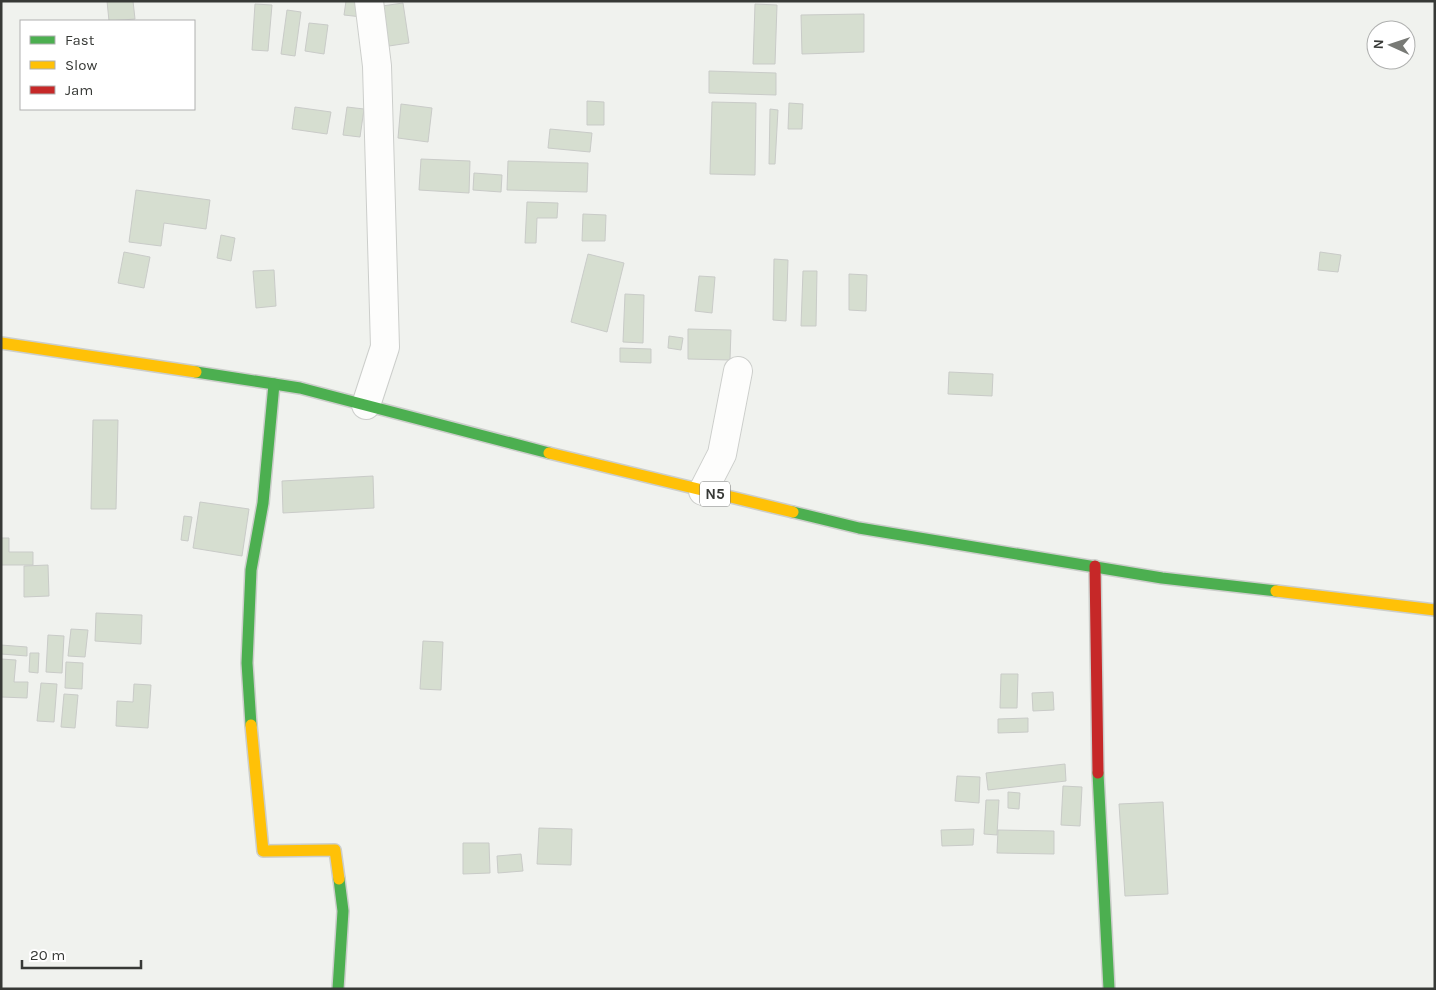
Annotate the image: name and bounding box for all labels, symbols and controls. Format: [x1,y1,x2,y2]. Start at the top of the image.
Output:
legend [20,20,195,110]
north arrow [1366,20,1416,70]
text: Fast [65,31,95,49]
text: N [1370,39,1387,50]
text: Slow [65,56,97,74]
text: Jam [65,81,93,99]
road number: N5 [700,482,730,506]
scale bar [22,938,141,970]
text: 20 m [30,946,65,964]

